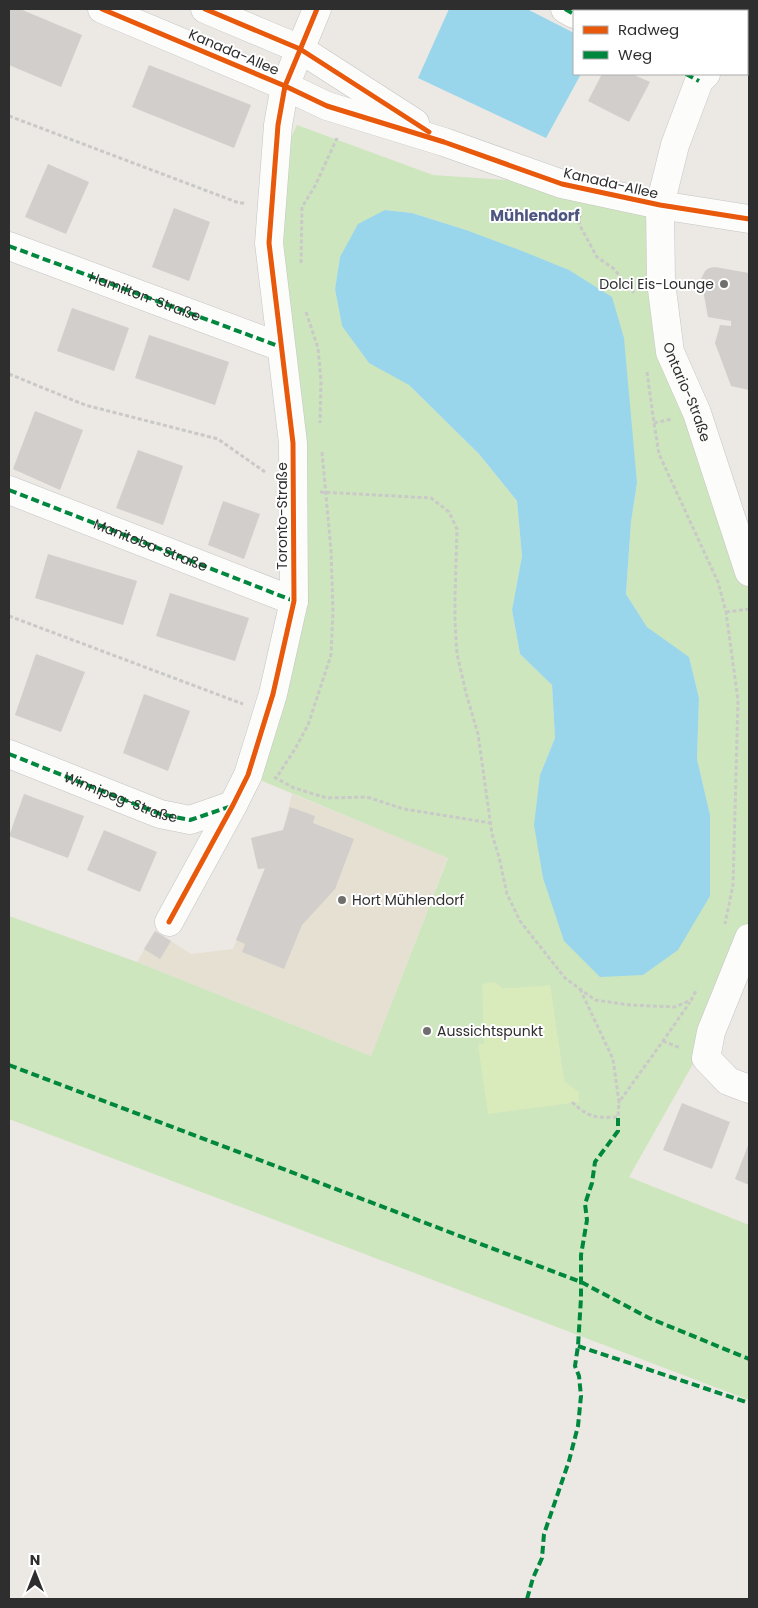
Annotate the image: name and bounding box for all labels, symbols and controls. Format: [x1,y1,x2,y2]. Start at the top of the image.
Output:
legend [573,10,748,75]
text: Radweg [618,19,679,40]
street label: Kanada-Allee [186,24,283,80]
text: Weg [618,44,652,65]
street label: Kanada-Allee [562,162,661,204]
district label: Mühlendorf [490,205,580,226]
street label: Hamilton-Straße [86,267,204,326]
place label: Dolci Eis-Lounge [599,274,714,294]
marker: Dolci Eis-Lounge [718,278,730,290]
street label: Ontario-Straße [659,341,716,445]
street label: Toronto-Straße [272,462,292,570]
street label: Manitoba-Straße [91,514,211,577]
street label: Winnipeg-Straße [61,767,180,827]
place label: Hort Mühlendorf [352,890,464,910]
marker: Hort Mühlendorf [336,894,348,906]
place label: Aussichtspunkt [437,1021,543,1041]
marker: Aussichtspunkt [421,1025,433,1037]
north arrow [10,1548,60,1598]
text: N [30,1550,40,1570]

